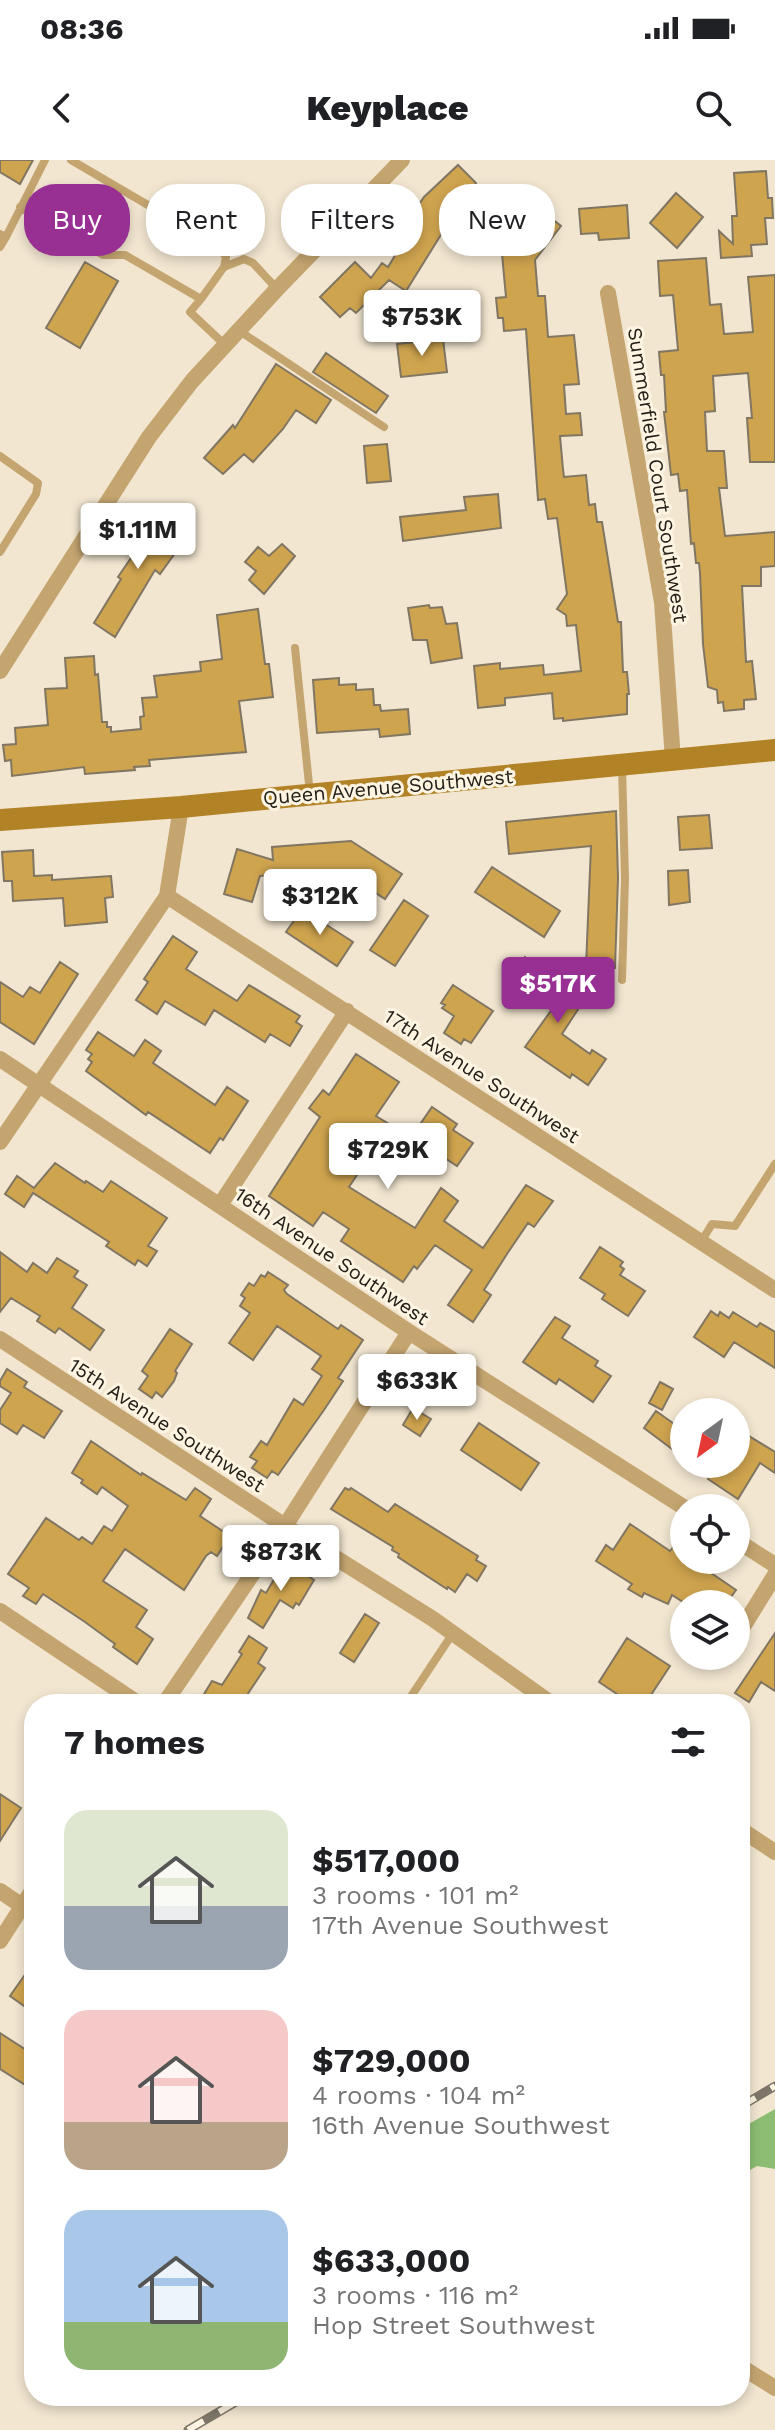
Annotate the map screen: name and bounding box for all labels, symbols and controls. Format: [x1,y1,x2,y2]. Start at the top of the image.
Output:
text: 08:36 [40,11,123,46]
icon: back [40,86,84,130]
icon: search [691,86,735,130]
text: Keyplace [306,87,469,129]
chip: Buy [24,184,130,256]
chip: Rent [146,184,265,256]
chip: Filters [281,184,423,256]
chip: New [439,184,555,256]
pin: $753K [366,290,478,358]
text: $753K [382,301,462,331]
street label: Summerfield Court Southwest [623,326,693,625]
pin: $1.11M [73,503,203,571]
text: $1.11M [99,514,177,544]
street label: Queen Avenue Southwest [262,764,515,810]
pin: $312K [264,869,376,937]
text: $312K [282,880,358,910]
pin: $517K [502,957,614,1025]
text: $517K [520,968,596,998]
street label: 17th Avenue Southwest [380,1004,585,1148]
pin: $729K [332,1123,444,1191]
text: $729K [347,1134,429,1164]
street label: 16th Avenue Southwest [230,1182,434,1330]
street label: 15th Avenue Southwest [65,1353,270,1498]
pin: $633K [361,1354,473,1422]
text: $633K [376,1365,458,1395]
north arrow [670,1398,750,1478]
map controls [670,1398,750,1670]
button: locate [670,1494,750,1574]
pin: $873K [225,1525,337,1593]
text: $873K [240,1536,322,1566]
button: layers [670,1590,750,1670]
icon: filters [666,1720,710,1764]
text: 7 homes [64,1722,205,1762]
text: $517,000 [312,1840,460,1880]
icon: home [128,1842,224,1938]
text: 3 rooms · 101 m² [312,1880,519,1910]
text: 17th Avenue Southwest [312,1910,608,1940]
text: $729,000 [312,2040,471,2080]
icon: home [128,2042,224,2138]
text: 4 rooms · 104 m² [312,2080,525,2110]
text: 16th Avenue Southwest [312,2110,610,2140]
text: $633,000 [312,2240,470,2280]
icon: home [128,2242,224,2338]
text: 3 rooms · 116 m² [312,2280,518,2310]
text: Hop Street Southwest [312,2310,595,2340]

